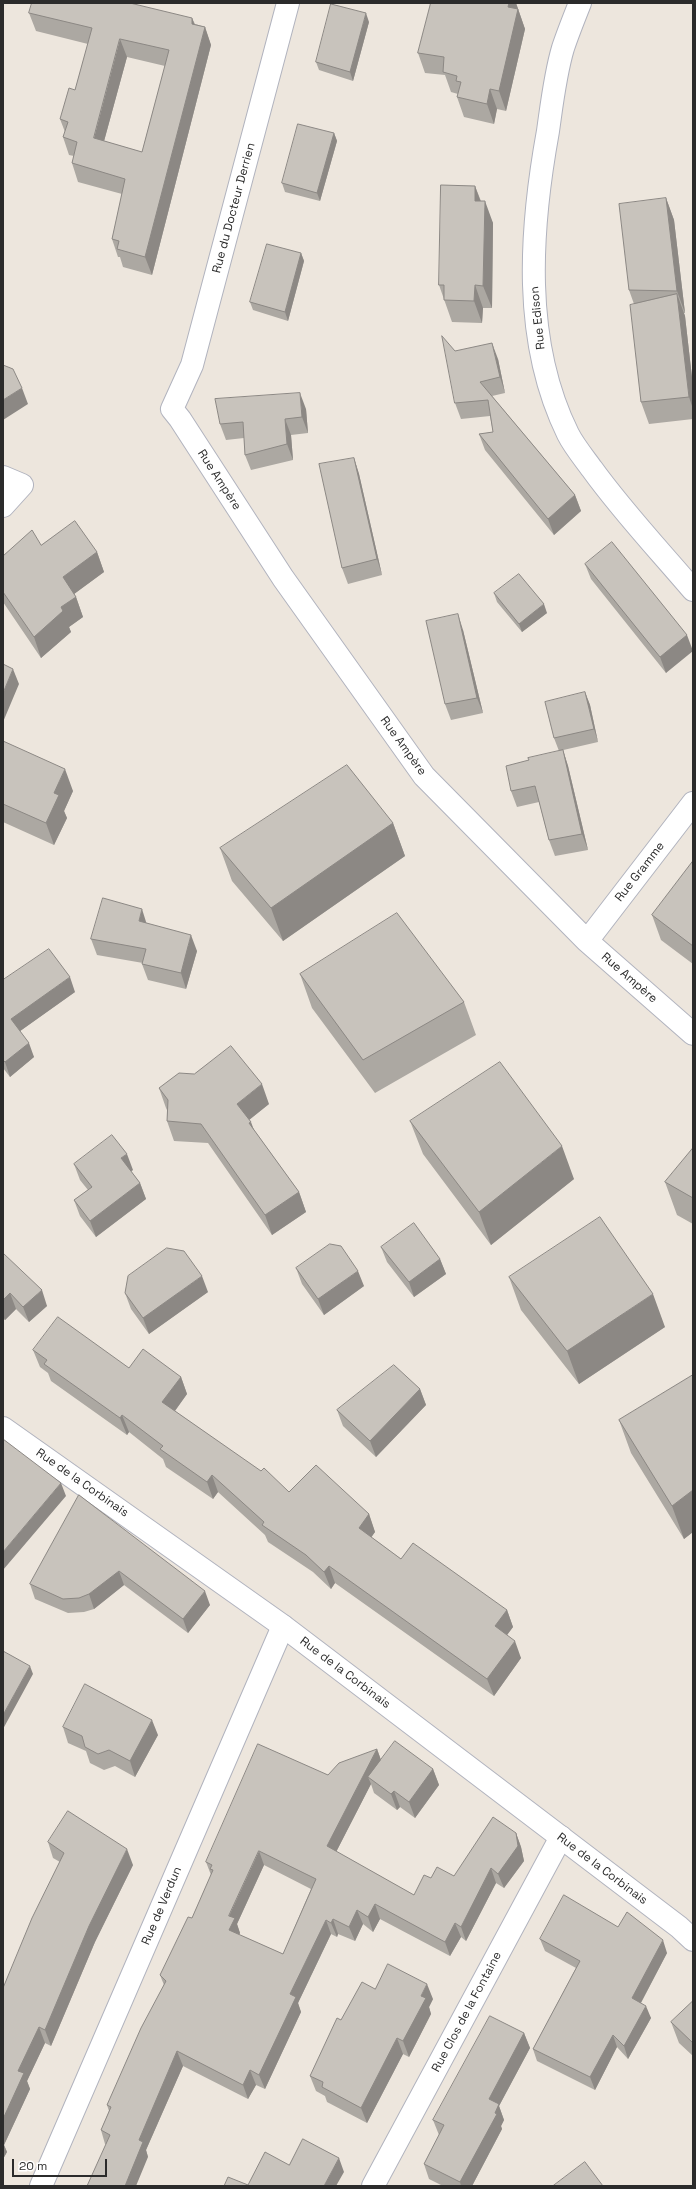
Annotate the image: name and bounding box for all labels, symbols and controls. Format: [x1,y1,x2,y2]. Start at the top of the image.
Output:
street label: Rue du Docteur Derrien [210,141,258,275]
street label: Rue Edison [528,286,548,350]
street label: Rue Ampère [194,447,244,513]
street label: Rue Ampère [377,714,429,778]
street label: Rue Gramme [612,839,668,905]
street label: Rue Ampère [598,950,660,1006]
street label: Rue de la Corbinais [33,1446,131,1520]
street label: Rue de la Corbinais [297,1634,393,1712]
street label: Rue de la Corbinais [554,1830,650,1908]
street label: Rue de Verdun [139,1865,185,1947]
street label: Rue Clos de la Fontaine [429,1949,505,2075]
scale bar [14,2151,109,2177]
text: 20 m [19,2158,47,2174]

